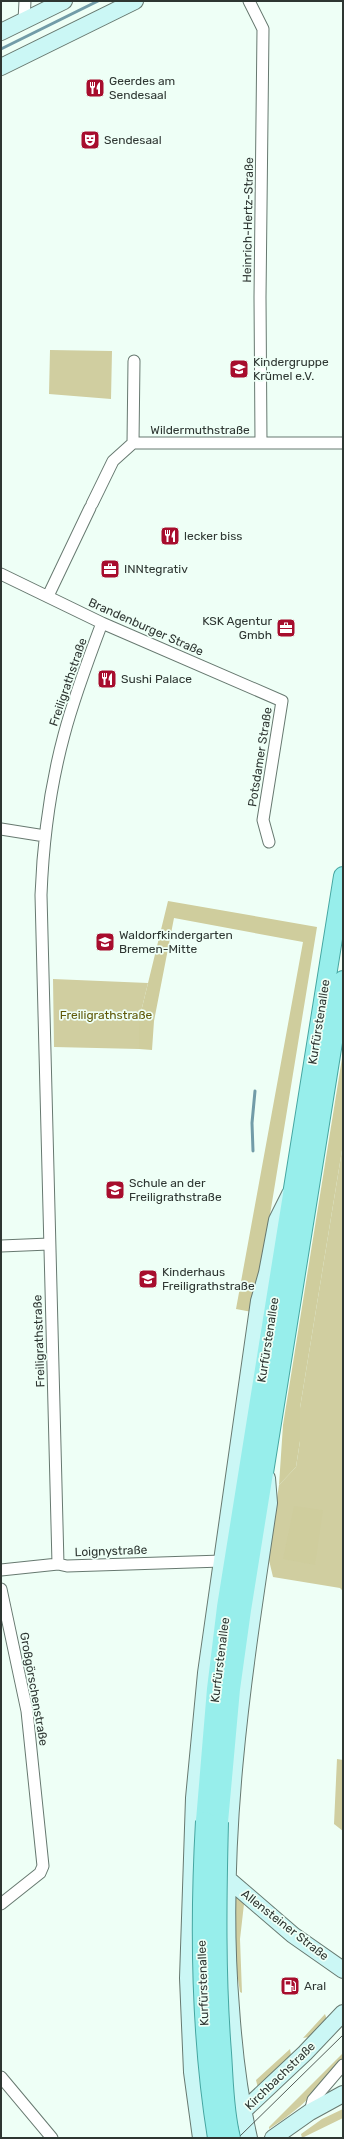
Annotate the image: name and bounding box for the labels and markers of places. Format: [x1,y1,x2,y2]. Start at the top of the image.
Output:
place label: Geerdes am Sendesaal [109,74,175,102]
restaurant icon: Geerdes am Sendesaal [84,77,106,99]
theatre icon: Sendesaal [79,129,101,151]
place label: Sendesaal [104,133,162,147]
place label: Kindergruppe Krümel e.V. [253,355,329,383]
school or university icon: Kindergruppe Krümel e.V. [228,358,250,380]
restaurant icon: lecker biss [159,525,181,547]
place label: lecker biss [184,529,242,543]
office icon: INNtegrativ [99,558,121,580]
place label: INNtegrativ [124,562,188,576]
place label: KSK Agentur Gmbh [202,614,272,642]
office icon: KSK Agentur Gmbh [275,617,297,639]
restaurant icon: Sushi Palace [96,668,118,690]
place label: Sushi Palace [121,672,192,686]
place label: Waldorfkindergarten Bremen-Mitte [119,928,233,956]
school or university icon: Waldorfkindergarten Bremen-Mitte [94,931,116,953]
place label: Schule an der Freiligrathstraße [129,1176,222,1204]
school or university icon: Schule an der Freiligrathstraße [104,1179,126,1201]
place label: Kinderhaus Freiligrathstraße [162,1265,255,1293]
school or university icon: Kinderhaus Freiligrathstraße [137,1268,159,1290]
fuel station icon: Aral [279,1975,301,1997]
place label: Aral [304,1979,326,1993]

